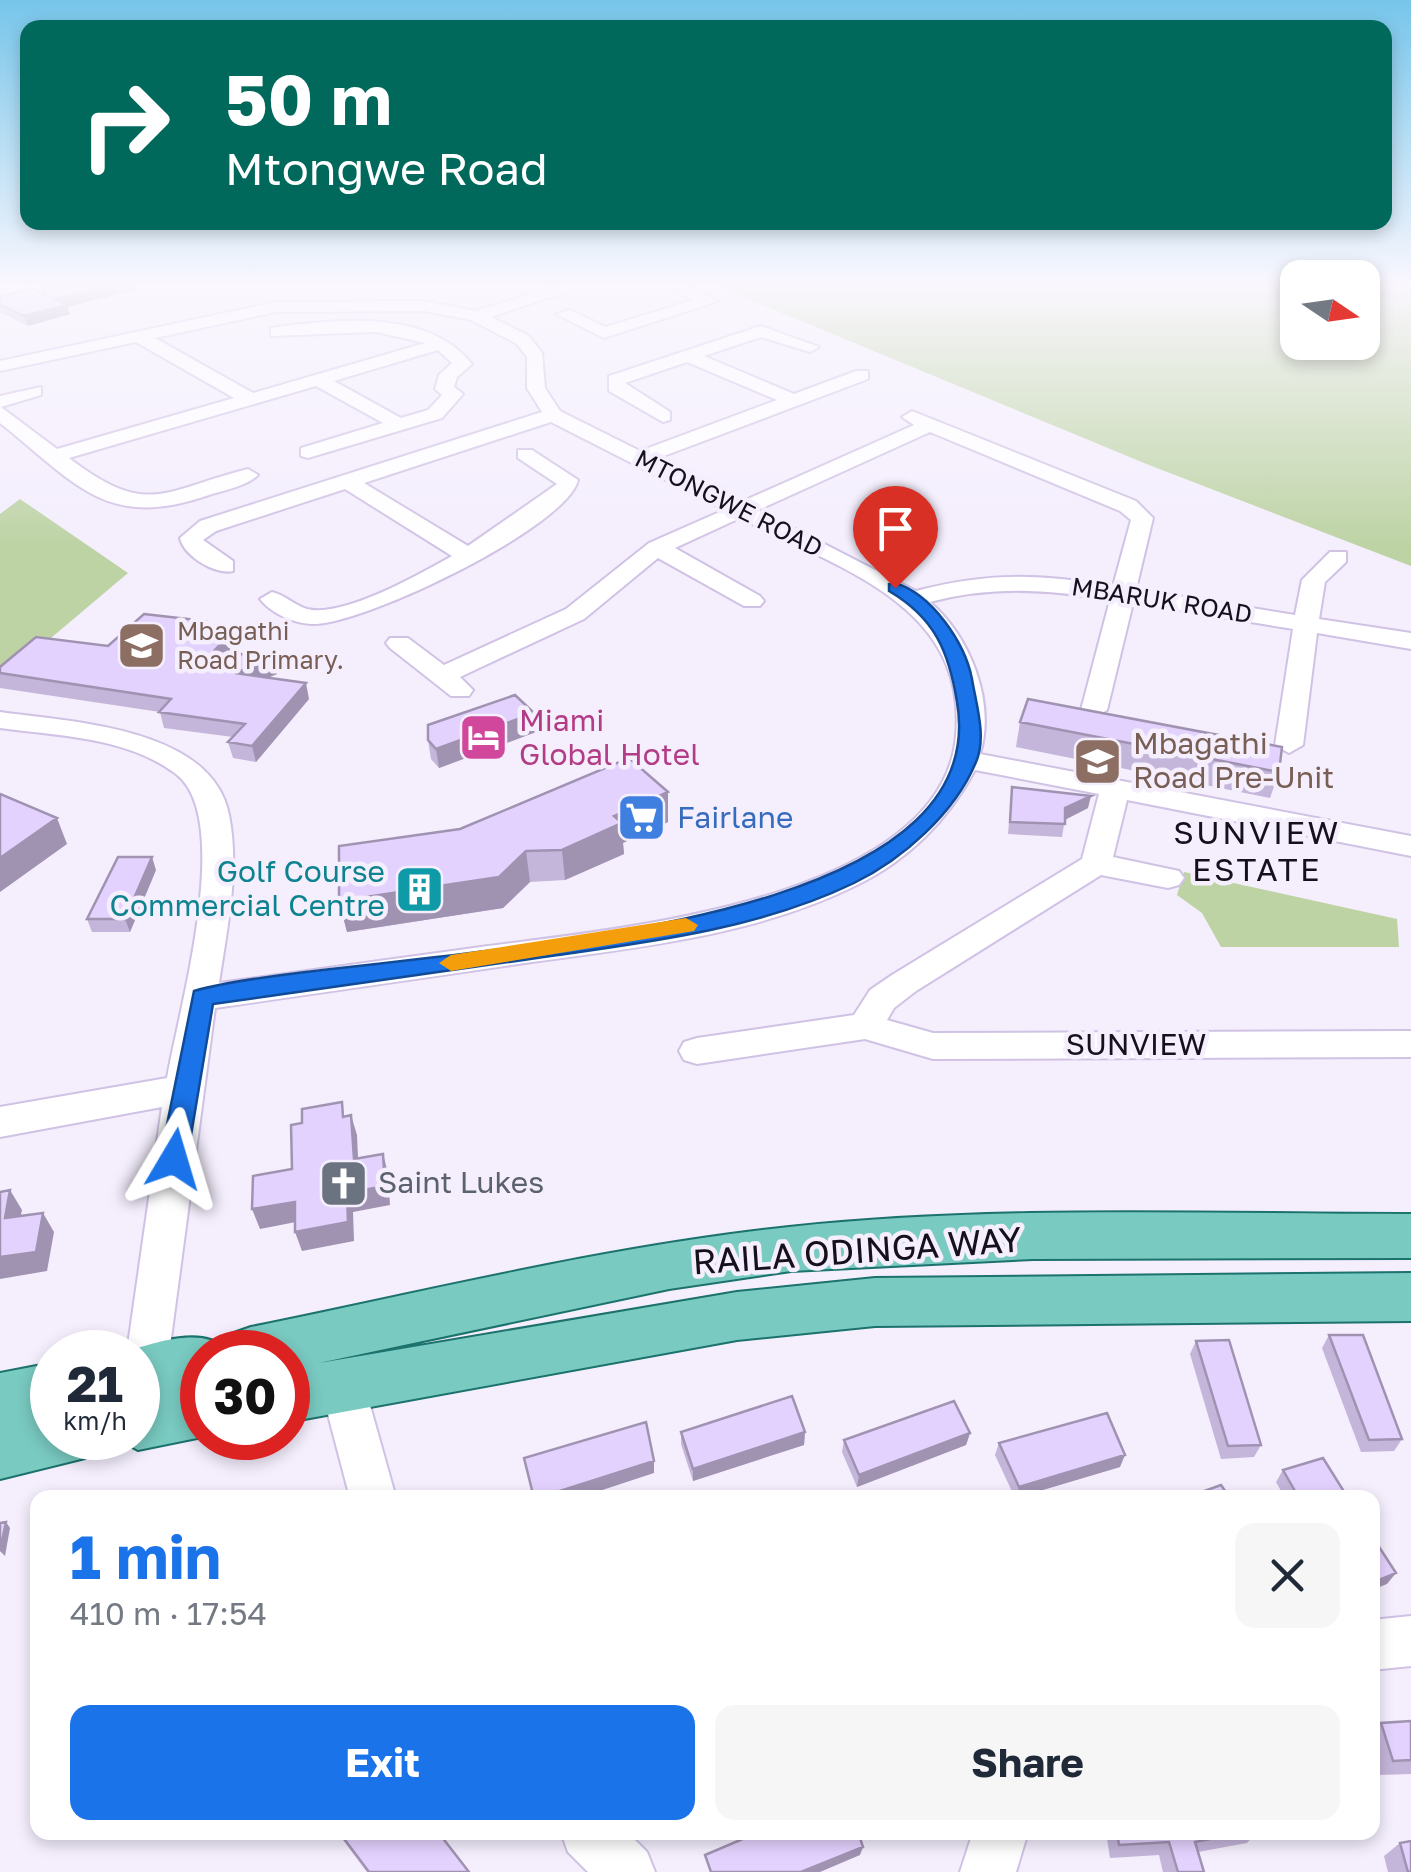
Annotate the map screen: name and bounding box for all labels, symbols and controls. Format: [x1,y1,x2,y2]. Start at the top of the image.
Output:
text: 50 m [225,56,392,140]
icon: right [60,60,190,190]
text: Mtongwe Road [225,141,548,195]
north arrow [1280,260,1380,360]
map controls [1280,260,1380,360]
street label: MTONGWE ROAD [630,442,828,563]
pin [853,486,938,589]
icon: arrive [868,501,923,556]
street label: MBARUK ROAD [1070,570,1255,629]
place label: Mbagathi Road Primary. [177,615,344,675]
school or university icon: Mbagathi Road Primary. [116,619,168,671]
place label: Miami Global Hotel [519,702,700,772]
hotel icon: Miami Global Hotel [458,712,510,764]
place label: Mbagathi Road Pre-Unit [1133,725,1334,795]
school or university icon: Mbagathi Road Pre-Unit [1072,735,1124,787]
supermarket icon: Fairlane [616,792,668,844]
place label: Fairlane [677,799,793,835]
district label: SUNVIEW ESTATE [1173,813,1341,888]
place label: Golf Course Commercial Centre [110,853,385,923]
building icon: Golf Course Commercial Centre [394,863,446,915]
street label: SUNVIEW [1066,1026,1206,1062]
position arrow [122,1107,226,1211]
church icon: Saint Lukes [317,1157,369,1209]
place label: Saint Lukes [378,1164,544,1200]
street label: RAILA ODINGA WAY [691,1218,1023,1282]
speed limit sign: 30 [180,1330,310,1460]
text: 21 [67,1353,123,1413]
text: km/h [63,1405,127,1436]
text: 1 min [70,1520,221,1592]
button: close [1235,1523,1340,1628]
text: 410 m · 17:54 [70,1594,267,1632]
button: Exit [70,1705,695,1820]
button: Share [715,1705,1340,1820]

